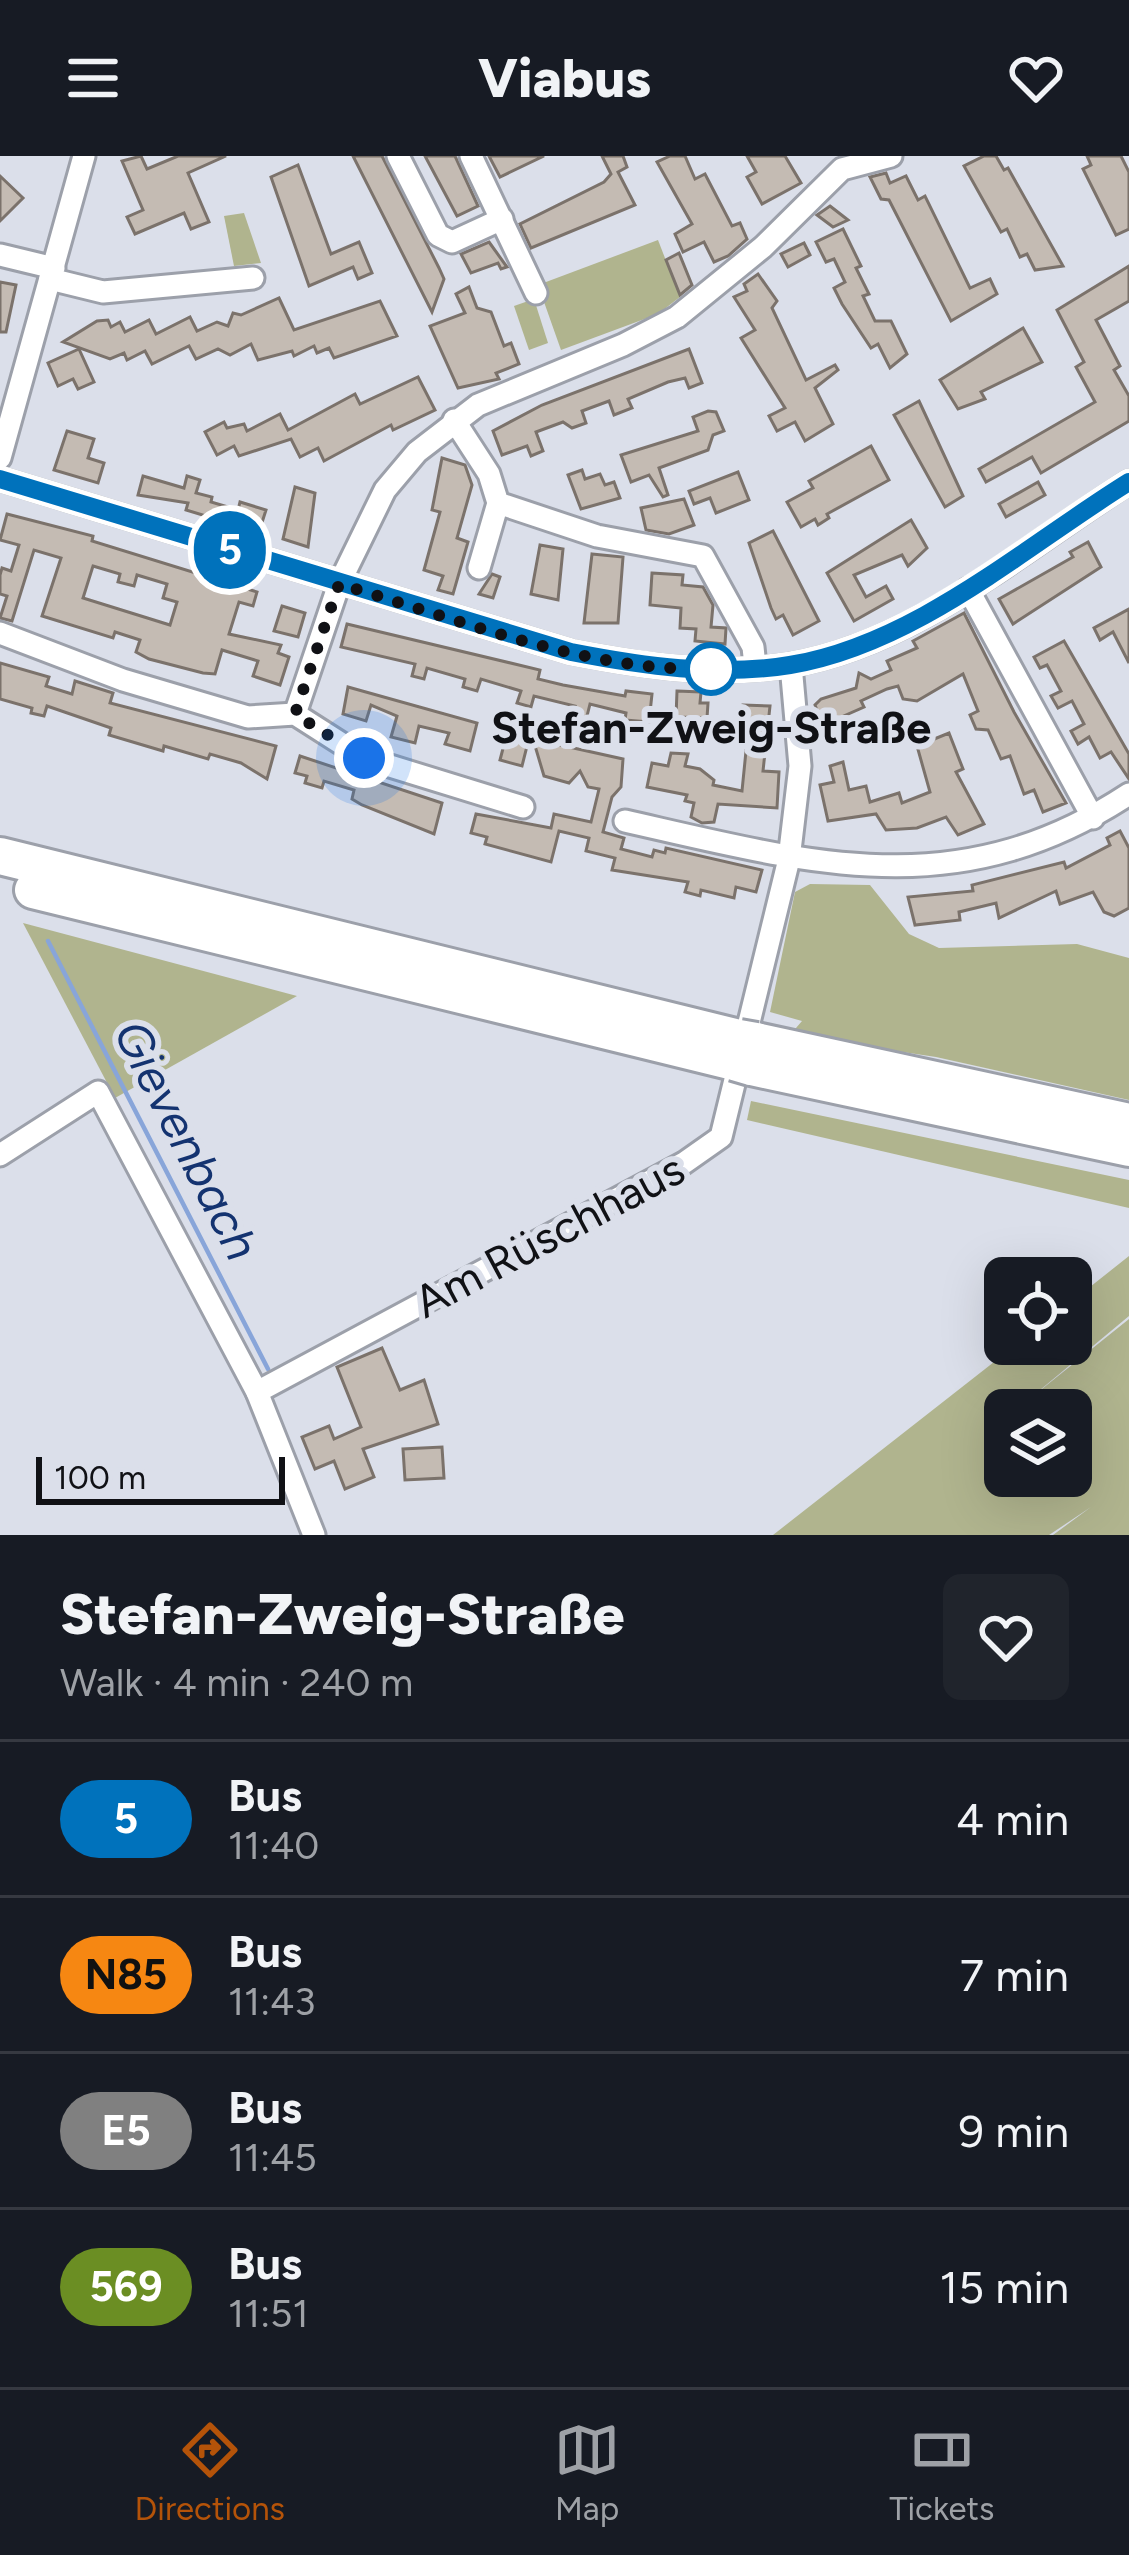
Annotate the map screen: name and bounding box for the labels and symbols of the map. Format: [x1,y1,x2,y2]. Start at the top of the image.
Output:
line badge: 5 [191,511,269,589]
marker: Stefan-Zweig-Straße [686,644,736,694]
place label: Stefan-Zweig-Straße [491,700,931,754]
your location [334,728,394,788]
water label: Gievenbach [102,1011,272,1269]
street label: Am Rüschhaus [405,1141,693,1329]
scale bar [36,1451,285,1504]

